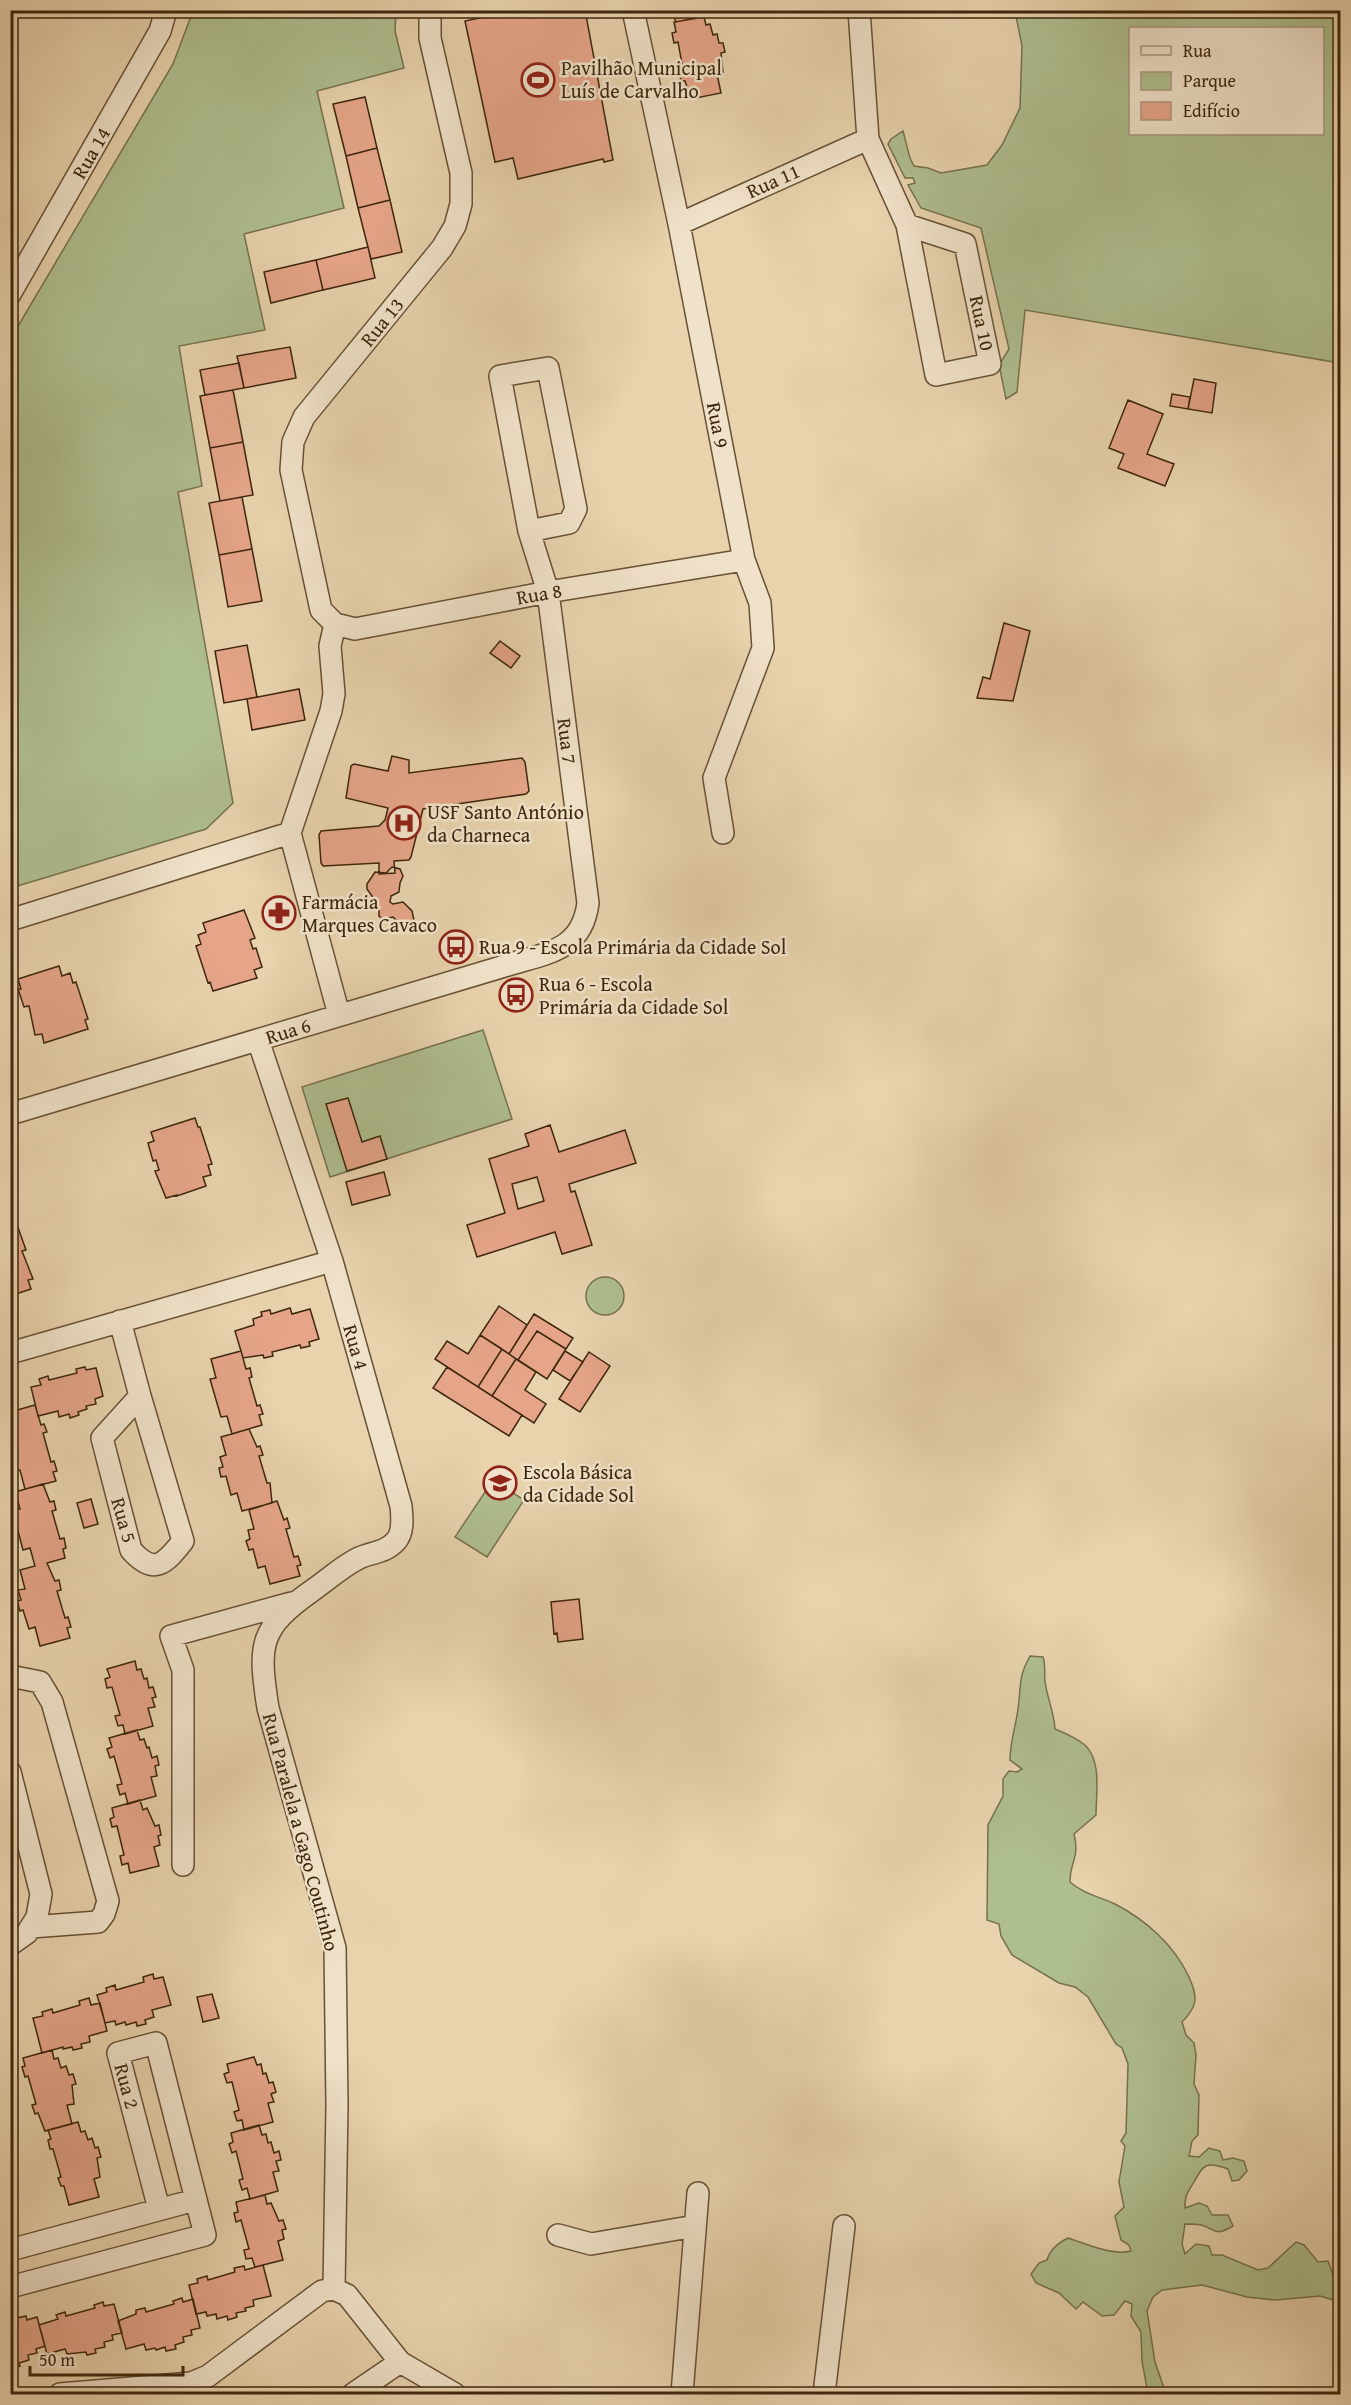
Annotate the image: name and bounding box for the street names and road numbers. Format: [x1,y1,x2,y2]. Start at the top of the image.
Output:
street label: Rua 14 [64,121,117,184]
street label: Rua 11 [742,156,804,205]
street label: Rua 13 [353,291,410,352]
street label: Rua 10 [963,293,1002,353]
street label: Rua 9 [700,400,737,450]
street label: Rua 8 [514,575,564,612]
street label: Rua 7 [550,716,585,765]
street label: Rua 6 [262,1010,314,1051]
street label: Rua 4 [336,1321,377,1373]
street label: Rua 5 [104,1494,145,1546]
street label: Rua Paralela a Gago Coutinho [256,1710,347,1954]
street label: Rua 2 [108,2060,147,2112]

